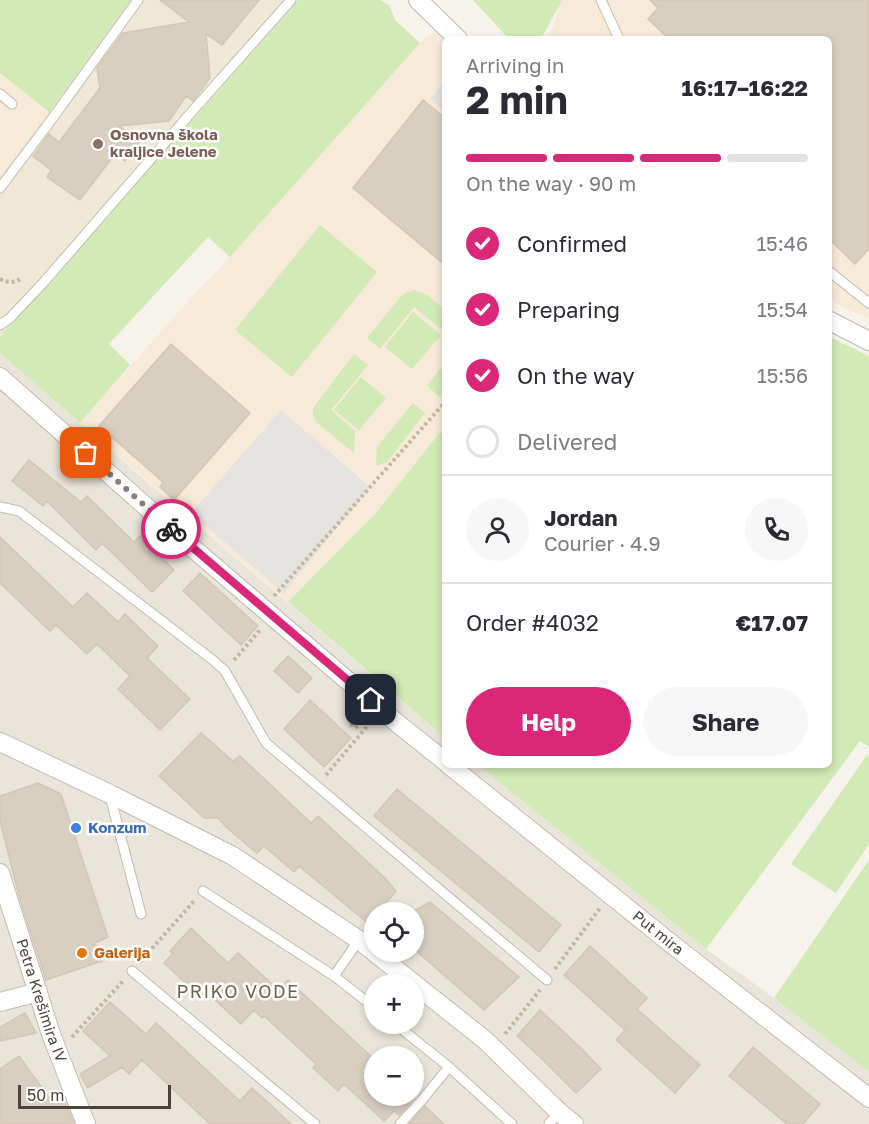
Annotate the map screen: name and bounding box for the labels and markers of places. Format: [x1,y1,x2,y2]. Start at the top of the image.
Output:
place label: Osnovna škola kraljice Jelene [110,125,218,160]
marker: Osnovna škola kraljice Jelene [91,137,105,151]
pin [60,427,111,478]
pin [345,674,396,725]
place label: Konzum [88,818,146,836]
marker: Konzum [69,821,83,835]
place label: Galerija [94,943,151,961]
marker: Galerija [75,946,89,960]

